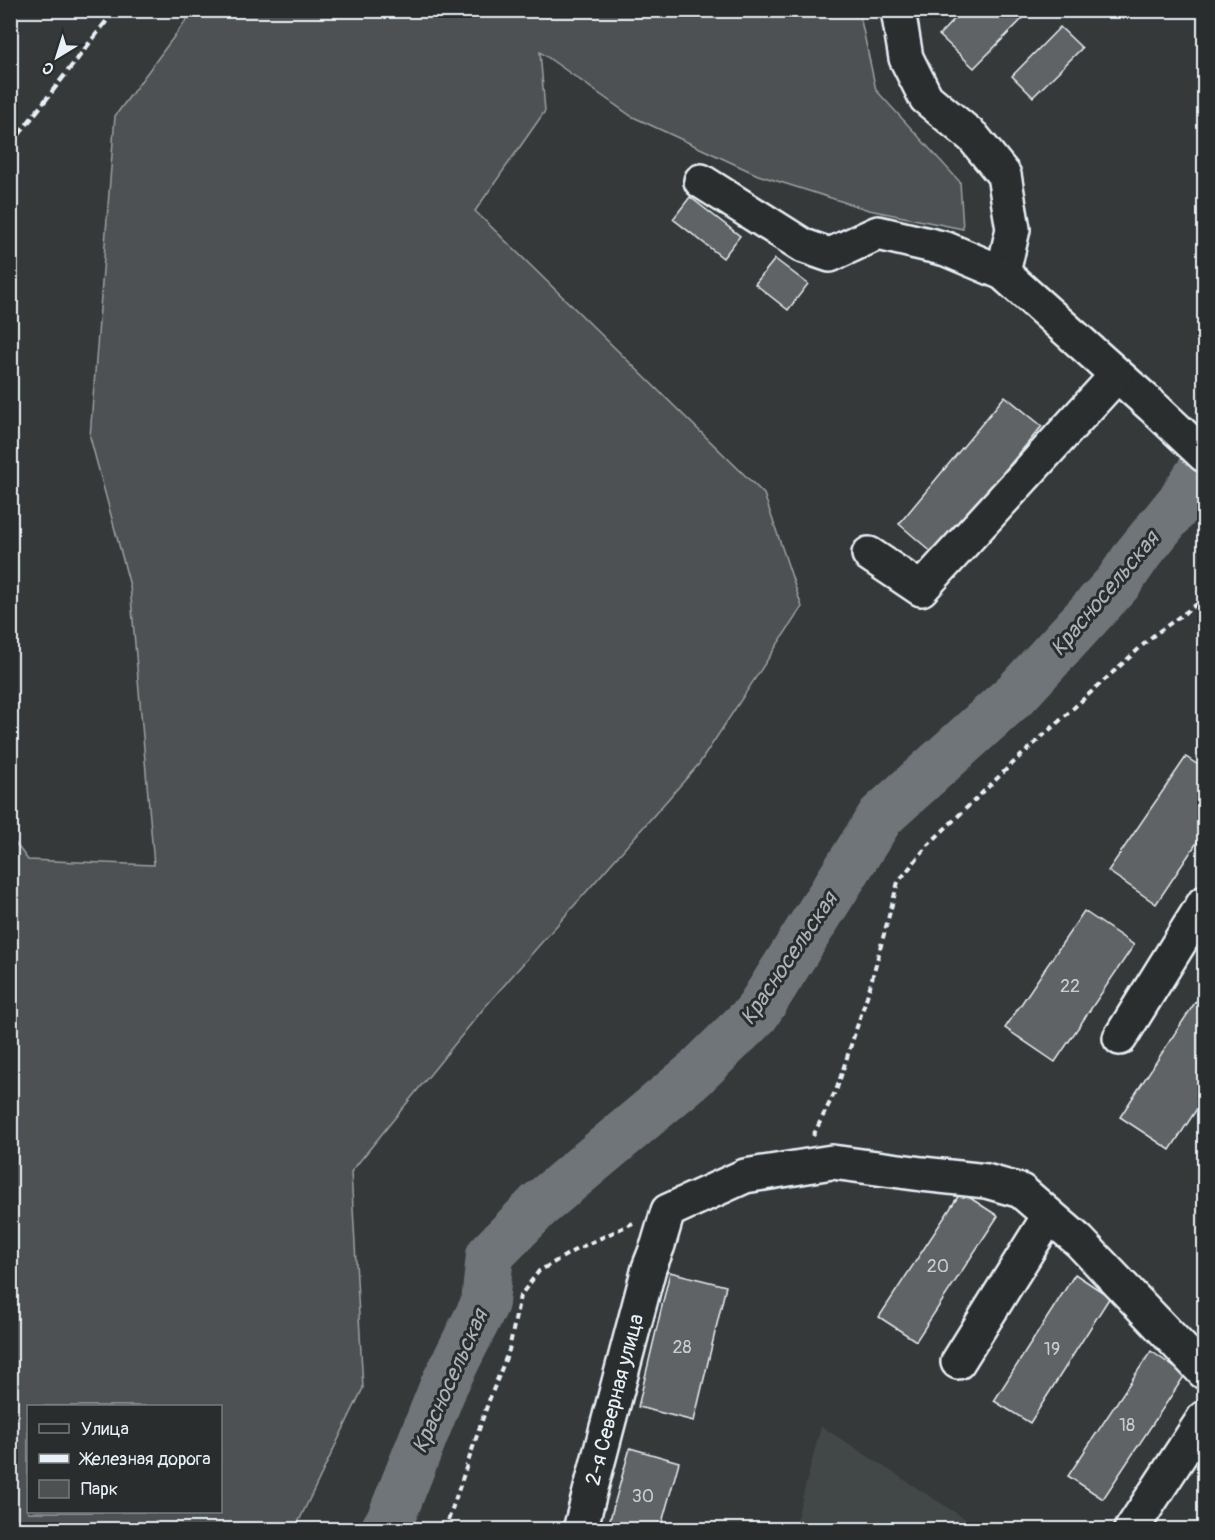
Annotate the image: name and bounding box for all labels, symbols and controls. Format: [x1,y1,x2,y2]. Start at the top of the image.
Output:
north arrow [27,27,87,87]
text: С [38,57,58,79]
water label: Красносельская [1045,524,1167,662]
water label: Красносельская [734,885,845,1030]
house number: 22 [1060,975,1080,998]
house number: 20 [927,1255,949,1278]
water label: Красносельская [406,1303,495,1457]
street label: 2-я Северная улица [579,1311,650,1488]
house number: 28 [672,1336,692,1359]
house number: 19 [1044,1338,1060,1361]
legend [27,1405,222,1513]
house number: 18 [1119,1414,1135,1437]
text: Улица [81,1418,129,1441]
text: Железная дорога [78,1448,211,1471]
text: Парк [81,1478,118,1501]
house number: 30 [632,1485,654,1508]

